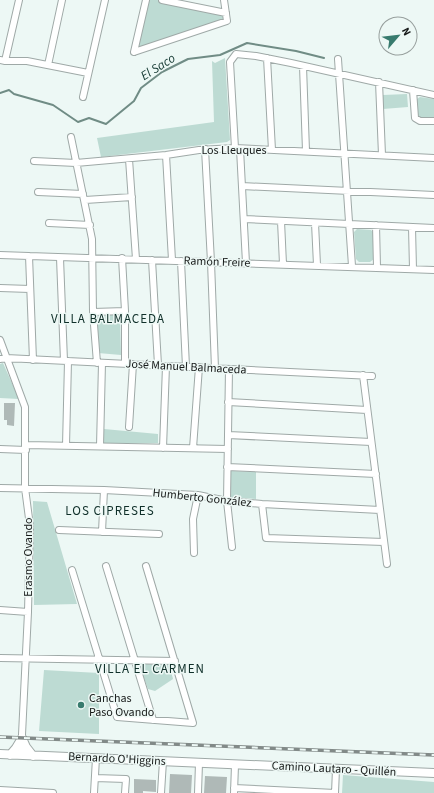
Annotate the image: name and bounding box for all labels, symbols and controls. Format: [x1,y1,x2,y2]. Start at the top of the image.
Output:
north arrow [378,16,418,56]
text: N [398,25,415,38]
water label: El Saco [137,49,179,85]
street label: Los Lleuques [201,142,267,159]
street label: Ramón Freire [183,252,251,272]
district label: VILLA BALMACEDA [51,310,165,328]
street label: José Manuel Balmaceda [125,355,247,379]
street label: Humberto González [152,484,252,512]
district label: LOS CIPRESES [65,502,155,520]
street label: Erasmo Ovando [20,517,37,597]
district label: VILLA EL CARMEN [95,660,205,678]
place label: Canchas Paso Ovando [89,690,154,721]
marker: Canchas Paso Ovando [76,700,86,710]
street label: Bernardo O'Higgins [68,748,166,770]
street label: Camino Lautaro - Quillén [271,757,397,781]

